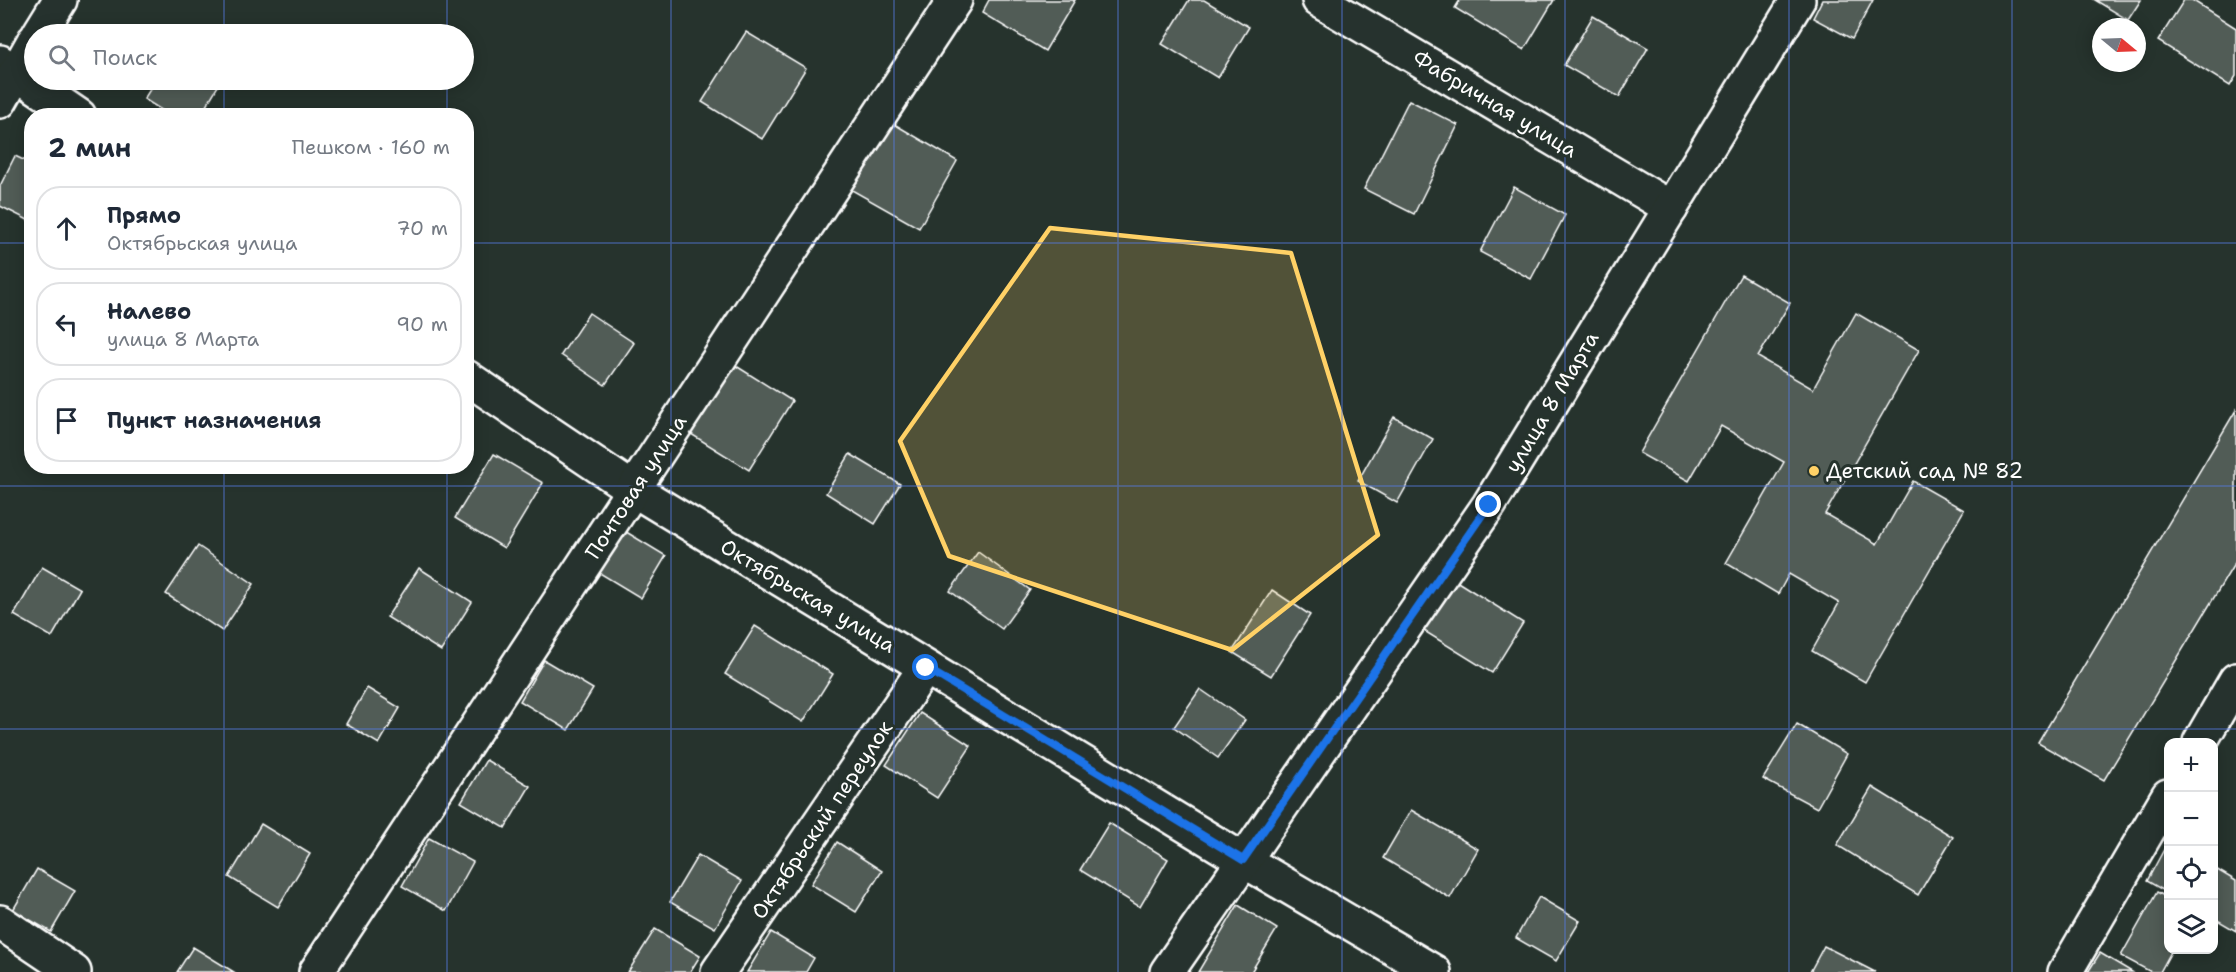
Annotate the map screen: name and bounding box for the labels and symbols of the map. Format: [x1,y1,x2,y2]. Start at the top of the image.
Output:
north arrow [2092,18,2146,72]
street label: Фабричная улица [1407,44,1583,164]
street label: улица 8 Марта [1499,326,1605,478]
street label: Почтовая улица [579,409,693,565]
place label: Детский сад № 82 [1826,457,2023,485]
marker: Детский сад № 82 [1807,464,1821,478]
route end [1475,491,1501,517]
street label: Октябрьская улица [715,533,901,659]
route start [912,654,938,680]
street label: Октябрьский переулок [745,715,899,925]

